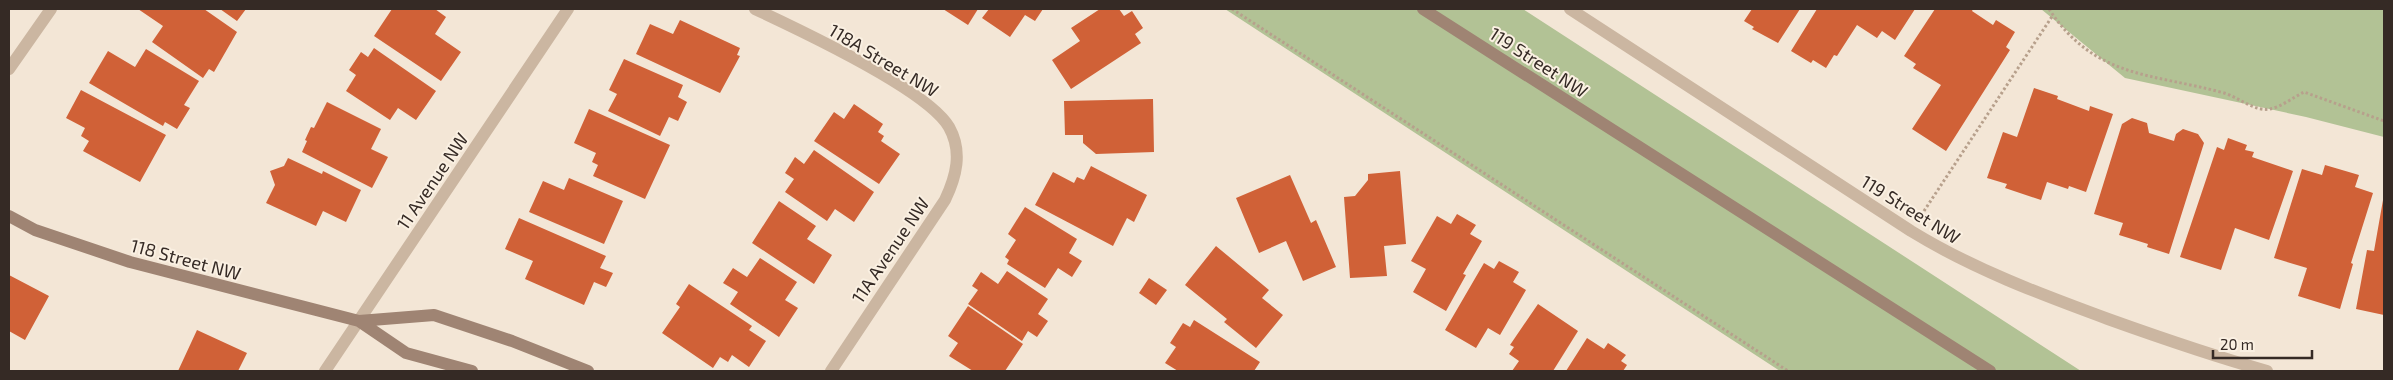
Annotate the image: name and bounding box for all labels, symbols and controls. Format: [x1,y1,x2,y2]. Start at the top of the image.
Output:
street label: 118A Street NW [825,19,943,101]
street label: 119 Street NW [1486,22,1592,102]
street label: 11 Avenue NW [392,128,472,234]
street label: 119 Street NW [1857,170,1965,248]
street label: 11A Avenue NW [847,193,933,307]
street label: 118 Street NW [129,234,243,284]
scale bar [2213,328,2312,360]
text: 20 m [2220,335,2254,353]

